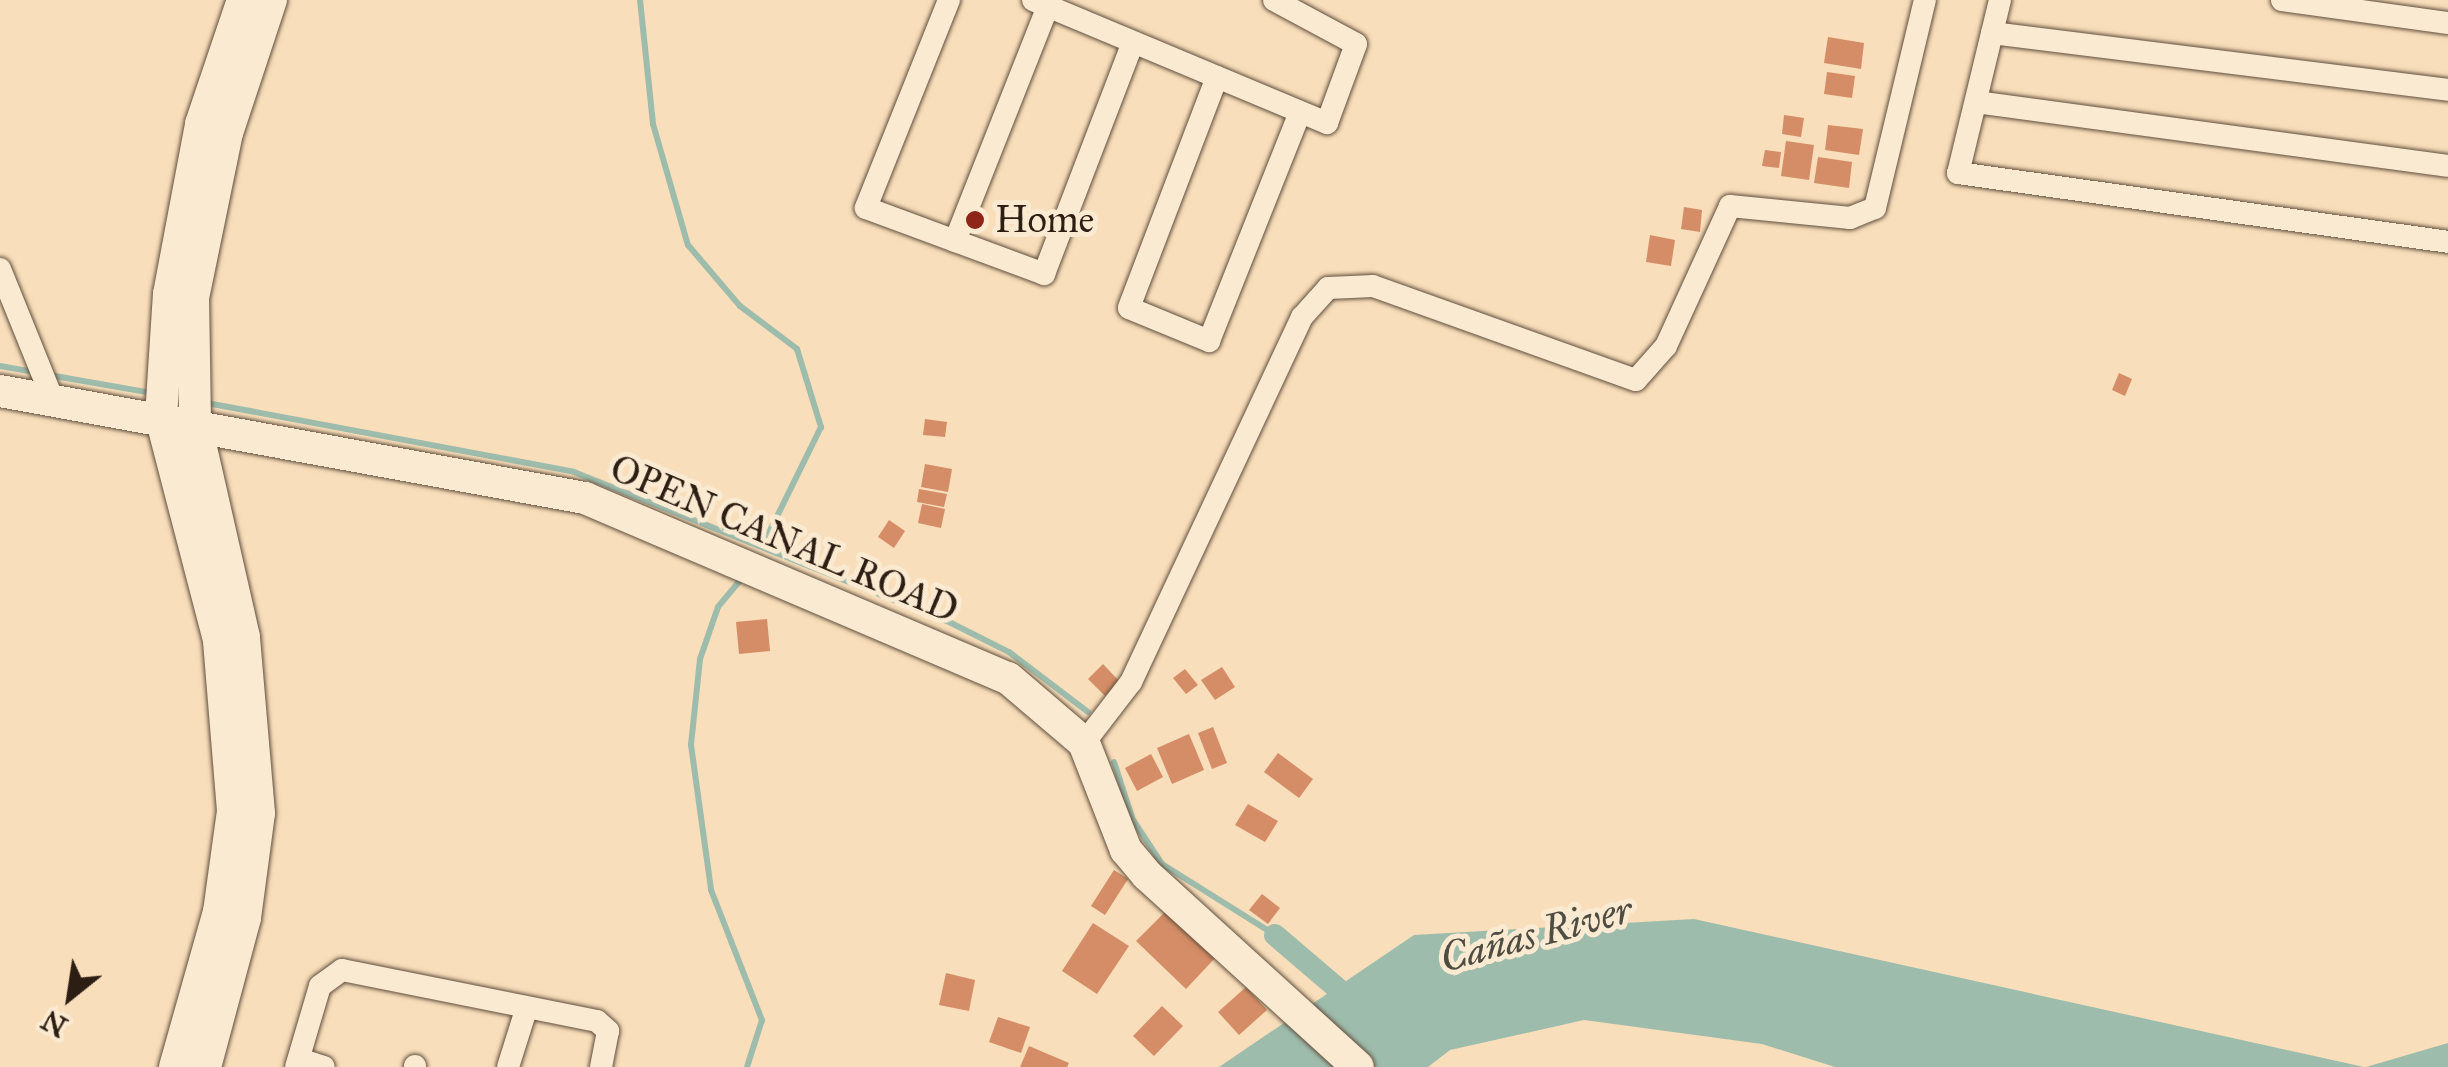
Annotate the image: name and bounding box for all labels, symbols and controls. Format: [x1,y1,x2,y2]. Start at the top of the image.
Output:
place label: Home [995,197,1094,243]
marker: Home [964,209,986,231]
street label: OPEN CANAL ROAD [603,445,965,633]
water label: Cañas River [1435,885,1637,983]
north arrow [20,947,120,1047]
text: N [36,1002,74,1045]

